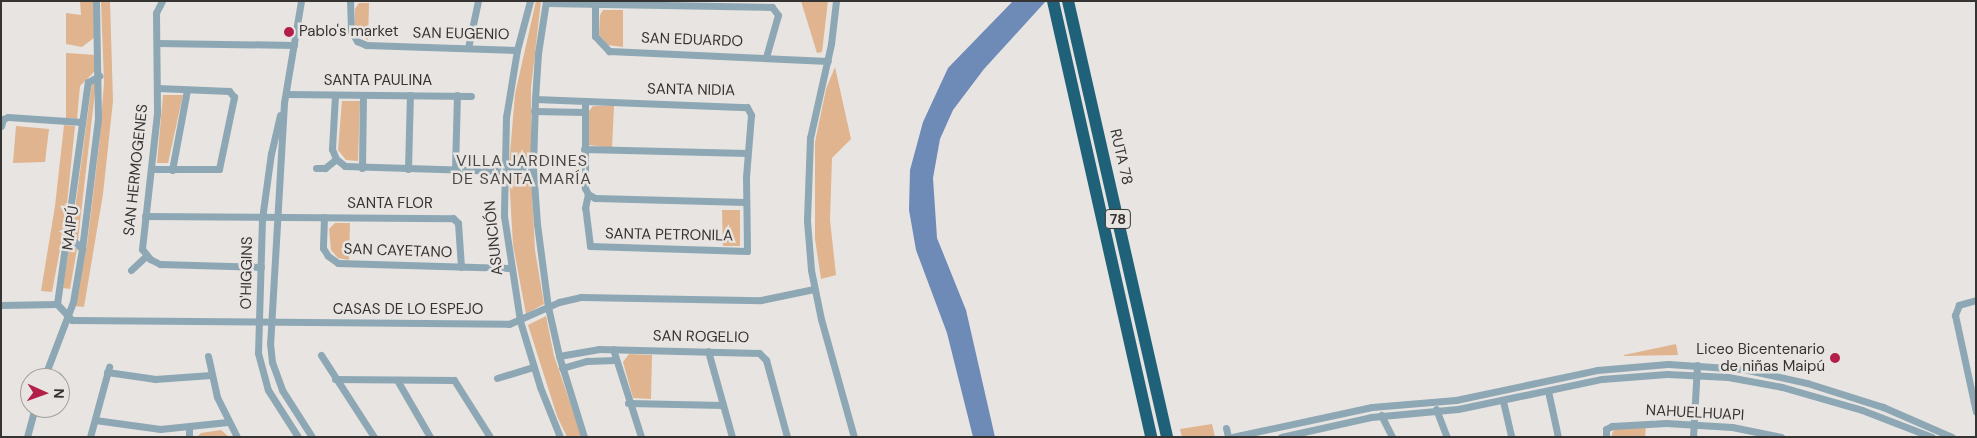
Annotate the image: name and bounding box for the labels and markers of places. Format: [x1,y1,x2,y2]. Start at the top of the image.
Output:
place label: Pablo's market [299,23,399,41]
marker: Pablo's market [283,26,295,38]
place label: Liceo Bicentenario de niñas Maipú [1696,340,1825,375]
marker: Liceo Bicentenario de niñas Maipú [1829,352,1841,364]

